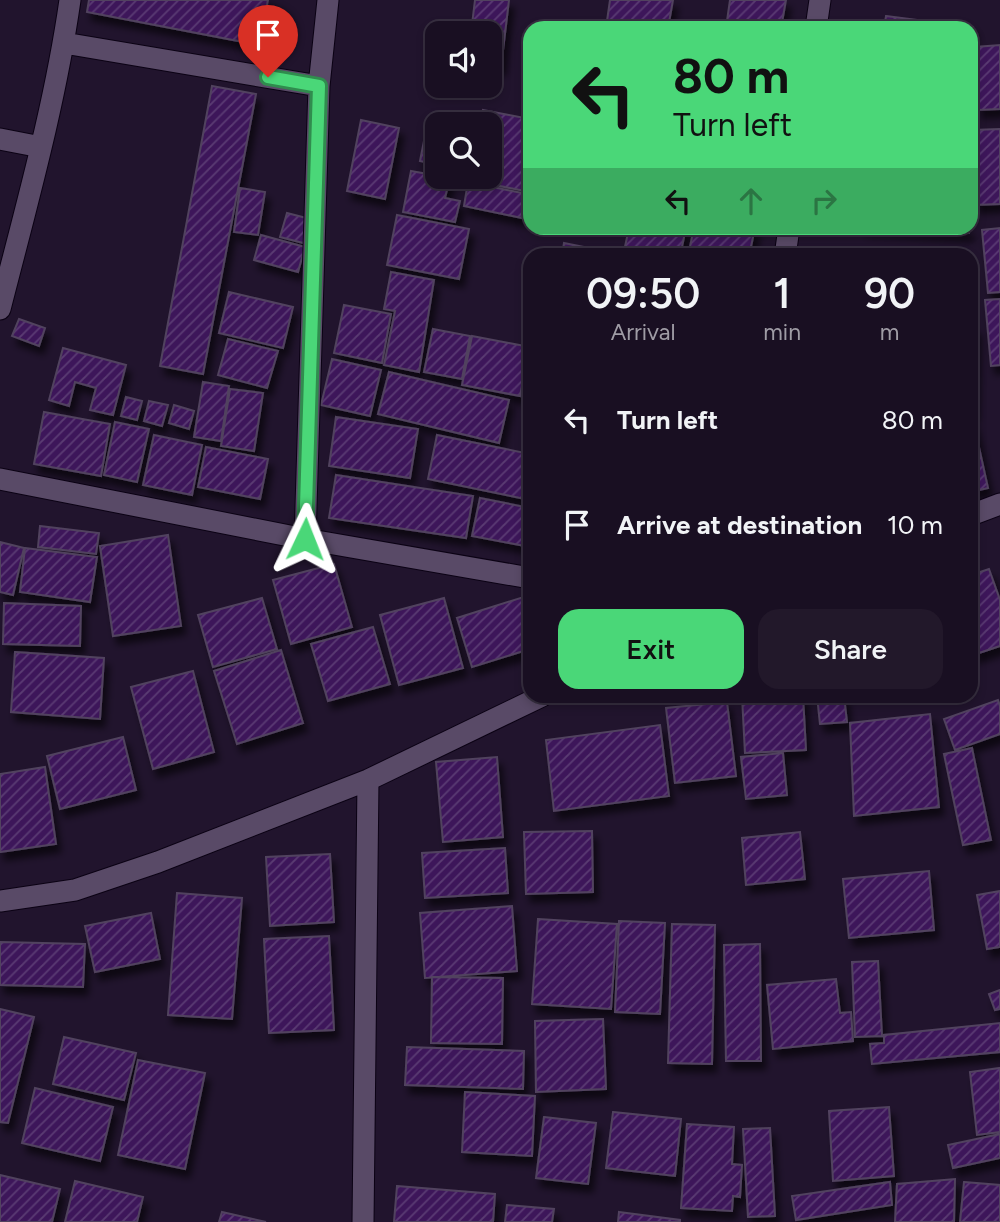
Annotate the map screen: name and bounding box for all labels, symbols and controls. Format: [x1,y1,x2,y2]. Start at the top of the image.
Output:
pin [238,5,298,77]
icon: arrive [249,16,287,54]
map controls [425,21,502,189]
button: sound [425,21,502,98]
text: 80 m [673,46,789,105]
icon: left [558,49,649,140]
text: Turn left [673,106,792,144]
button: search [425,112,502,189]
icon: left [659,182,697,220]
icon: ahead [732,182,770,220]
icon: right [805,182,843,220]
text: 09:50 [586,268,700,319]
text: 1 [773,268,791,319]
text: 90 [864,268,915,319]
text: Arrival [611,318,676,346]
text: min [763,318,801,346]
text: m [880,318,899,346]
icon: left [558,401,596,439]
text: Turn left [617,404,718,436]
text: 80 m [882,404,943,436]
position arrow [268,502,342,576]
icon: arrive [558,506,596,544]
text: Arrive at destination [617,509,862,541]
text: 10 m [887,509,943,541]
button: Exit [558,609,744,689]
button: Share [758,609,943,689]

